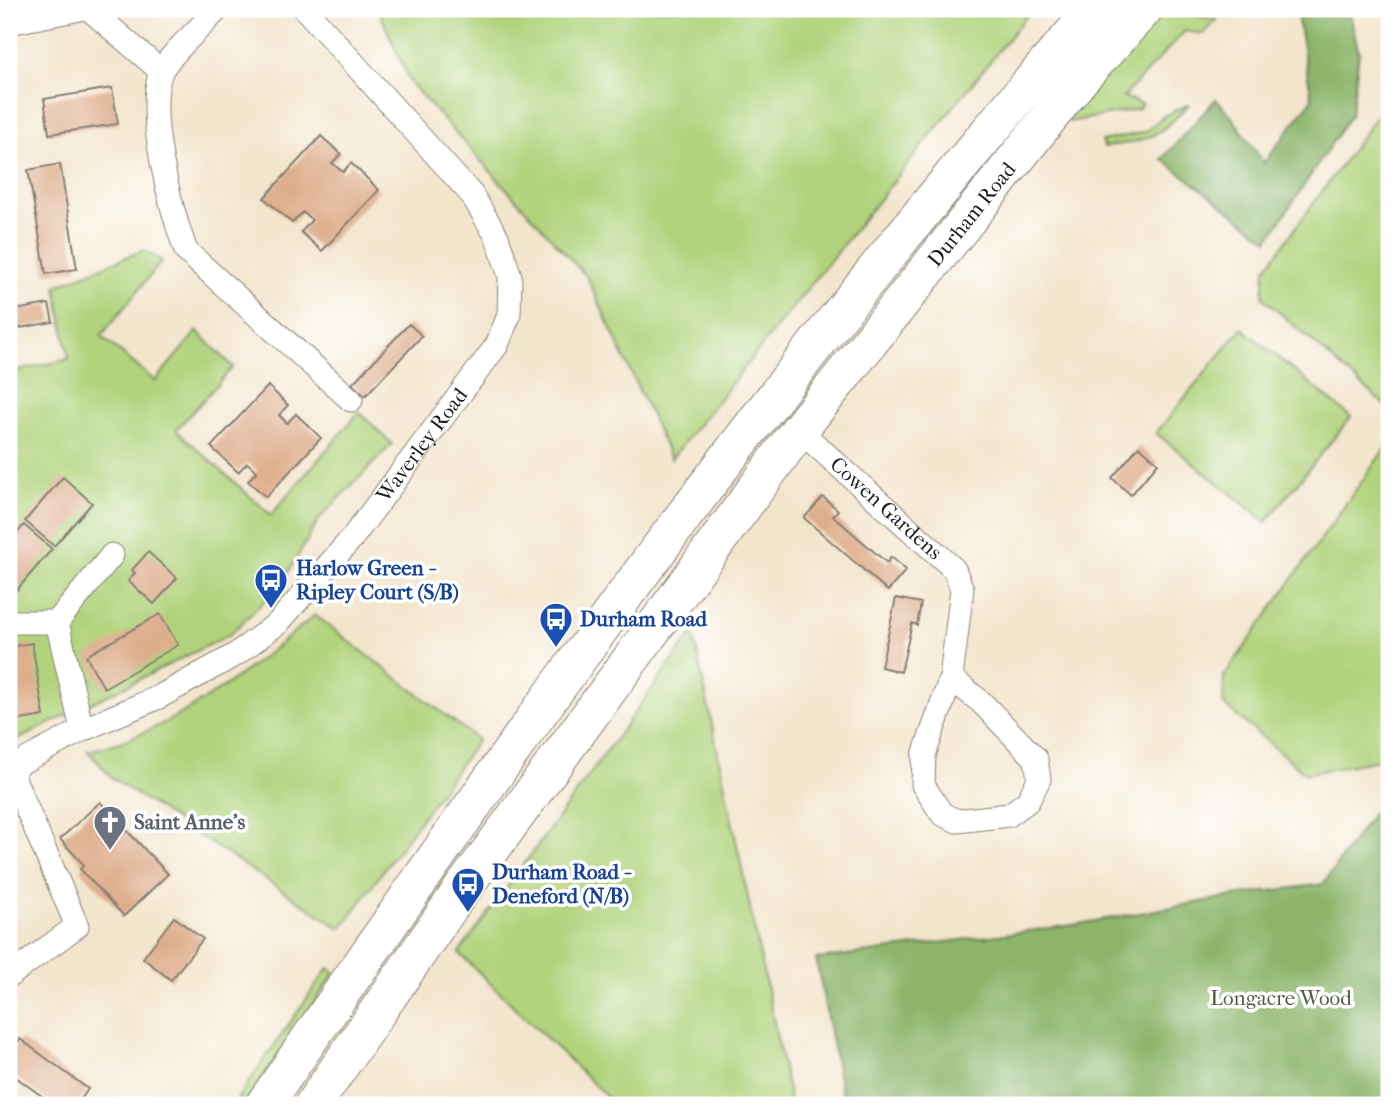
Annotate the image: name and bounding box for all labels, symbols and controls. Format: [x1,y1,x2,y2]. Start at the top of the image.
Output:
street label: Durham Road [923,157,1021,271]
street label: Waverley Road [371,383,473,507]
street label: Cowen Gardens [825,452,947,565]
place label: Harlow Green - Ripley Court (S/B) [296,556,459,604]
bus stop icon: Harlow Green - Ripley Court (S/B) [252,561,290,610]
bus stop icon: Durham Road [537,600,575,649]
place label: Durham Road [580,607,707,631]
church icon: Saint Anne's [91,803,129,852]
place label: Saint Anne's [134,810,245,834]
place label: Durham Road - Deneford (N/B) [492,860,632,908]
bus stop icon: Durham Road - Deneford (N/B) [449,865,487,914]
park label: Longacre Wood [1210,986,1352,1010]

